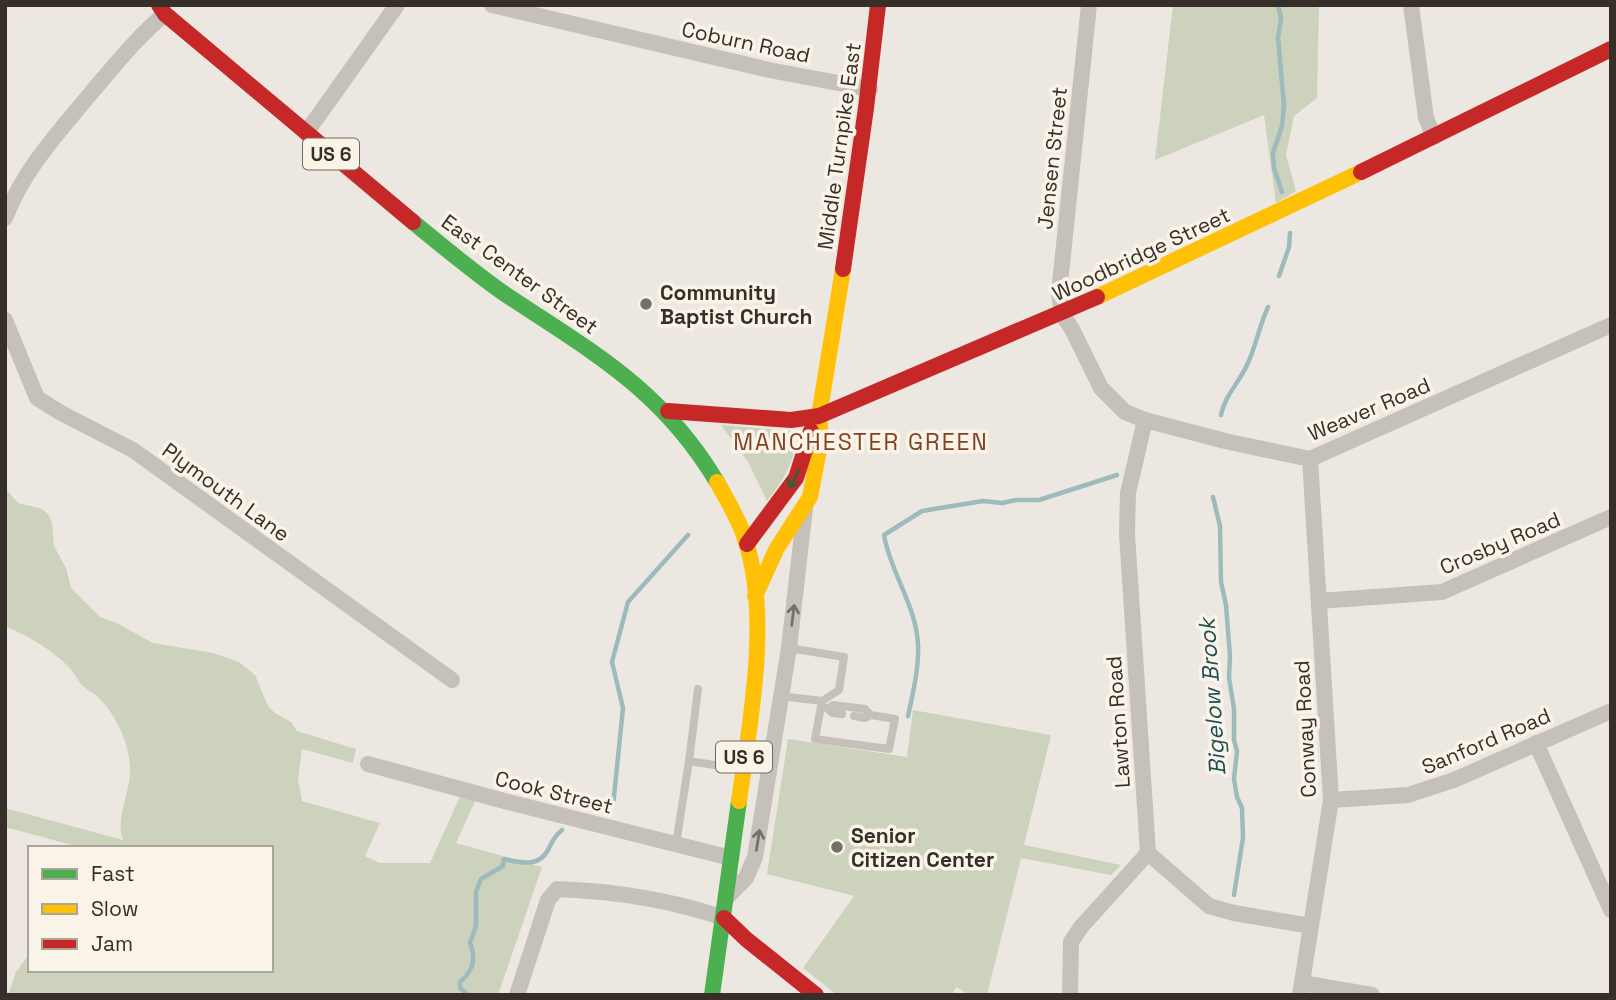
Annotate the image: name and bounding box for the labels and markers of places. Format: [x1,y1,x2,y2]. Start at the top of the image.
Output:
place label: Community Baptist Church [660,279,812,330]
marker: Community Baptist Church [638,296,654,312]
place label: Senior Citizen Center [851,822,994,873]
marker: Senior Citizen Center [829,839,845,855]

